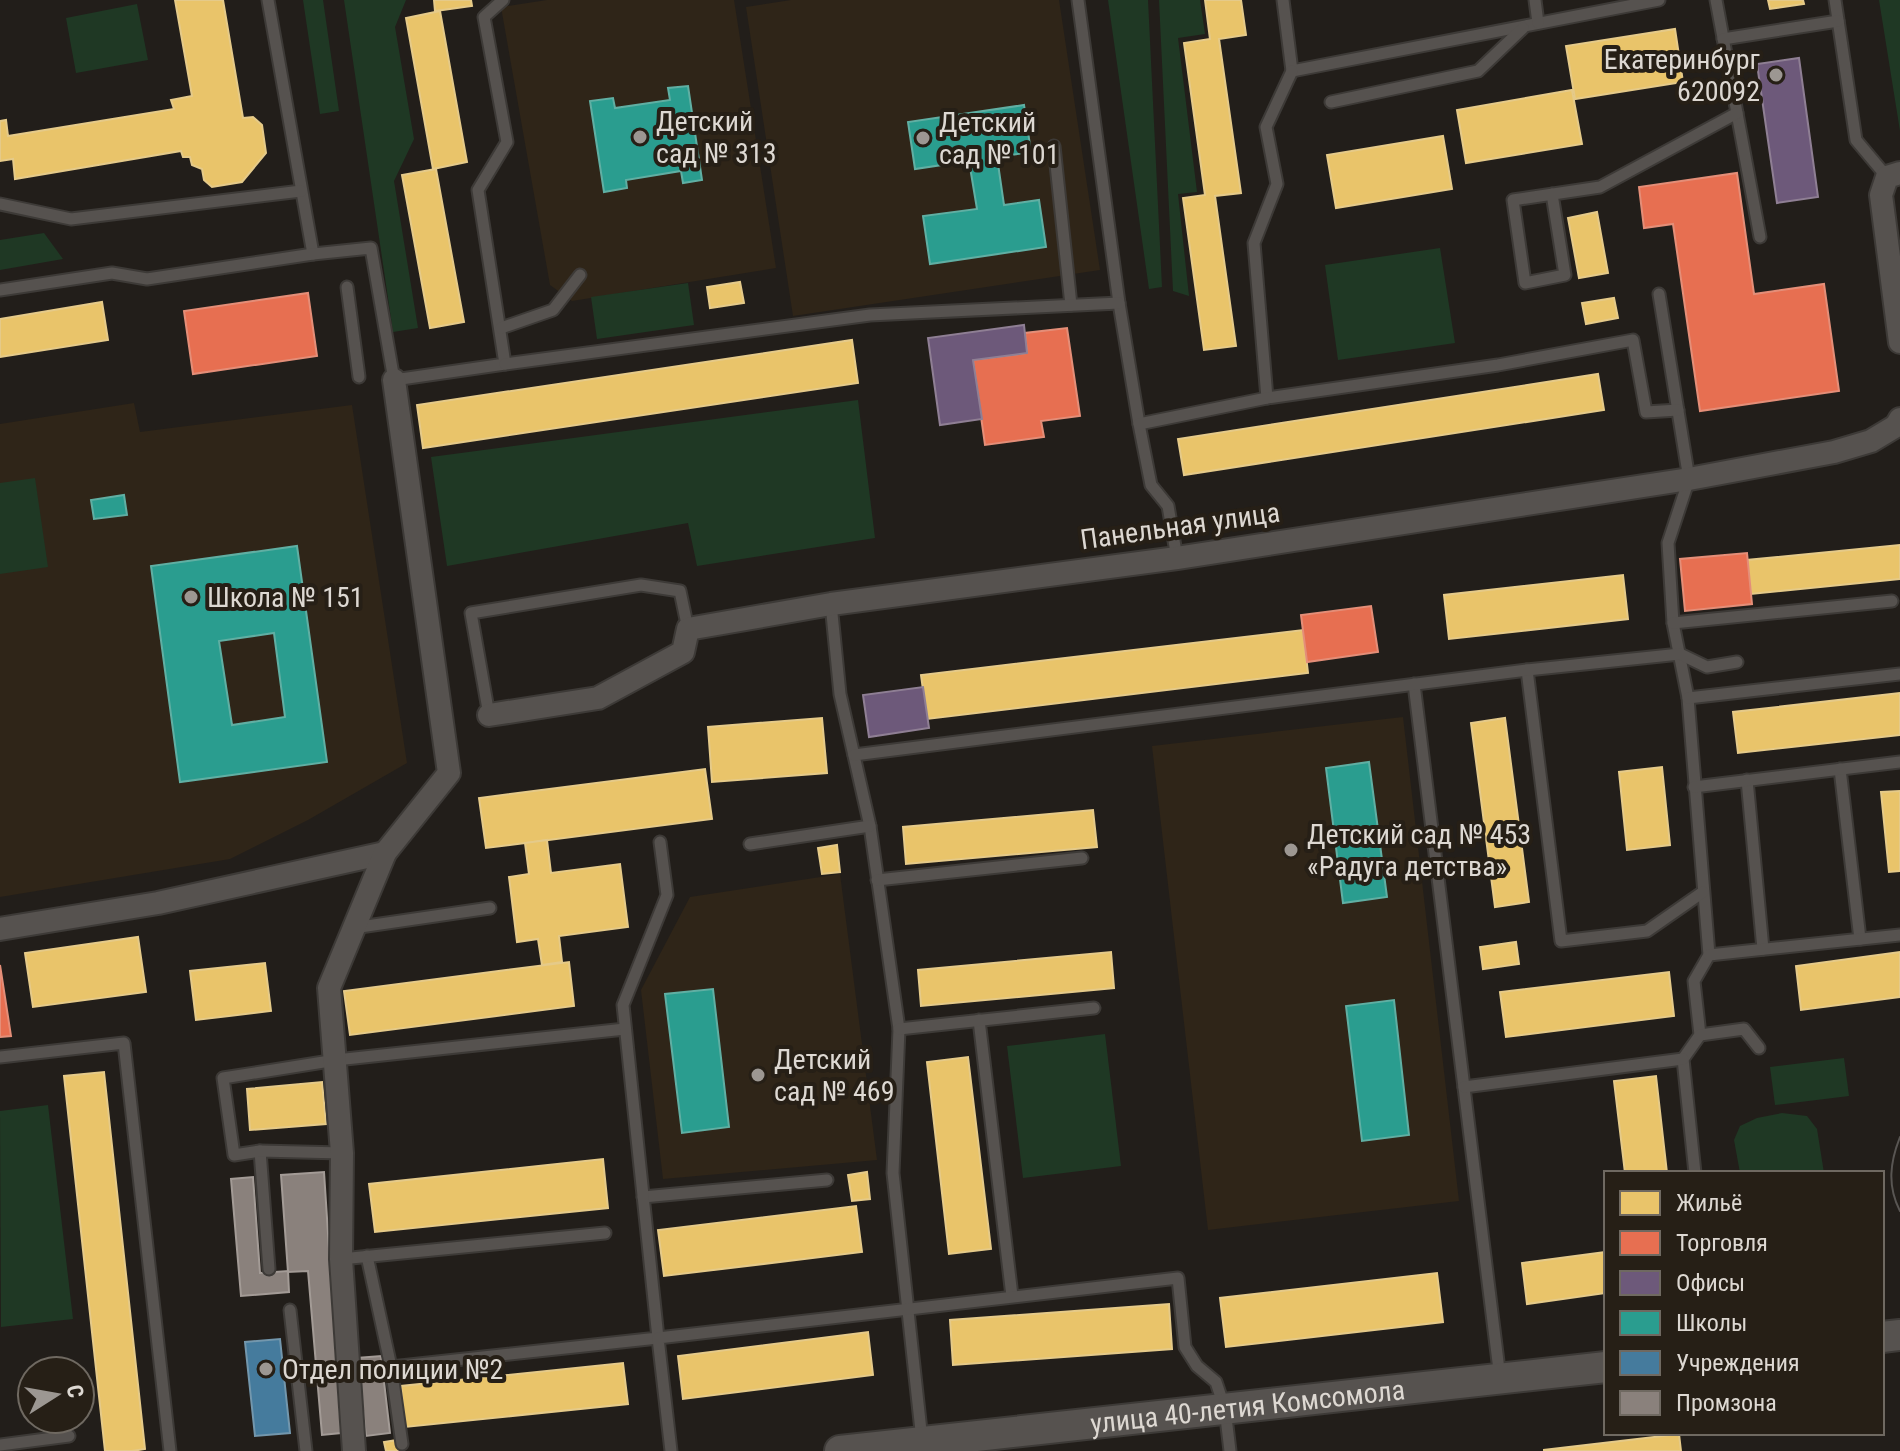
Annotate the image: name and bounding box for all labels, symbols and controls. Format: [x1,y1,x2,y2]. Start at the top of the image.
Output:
place label: Екатеринбург 620092 [1604,43,1760,108]
marker: Екатеринбург 620092 [1767,66,1785,84]
place label: Детский сад № 313 [656,105,777,170]
place label: Детский сад № 101 [939,106,1060,171]
marker: Детский сад № 313 [631,128,649,146]
marker: Детский сад № 101 [914,129,932,147]
street label: Панельная улица [1078,496,1282,556]
place label: Школа № 151 [207,581,364,614]
marker: Школа № 151 [182,588,200,606]
place label: Детский сад № 453 «Радуга детства» [1307,818,1531,883]
marker: Детский сад № 453 «Радуга детства» [1282,841,1300,859]
place label: Детский сад № 469 [774,1043,895,1108]
marker: Детский сад № 469 [749,1066,767,1084]
legend [1604,1171,1884,1435]
text: Жильё [1676,1189,1742,1217]
text: Торговля [1676,1229,1768,1257]
text: Офисы [1676,1269,1745,1297]
text: Школы [1676,1309,1747,1337]
text: Учреждения [1676,1349,1800,1377]
place label: Отдел полиции №2 [282,1353,503,1386]
north arrow [16,1355,96,1435]
marker: Отдел полиции №2 [257,1360,275,1378]
street label: улица 40-летия Комсомола [1089,1373,1407,1440]
text: С [62,1383,89,1400]
text: Промзона [1676,1389,1777,1417]

